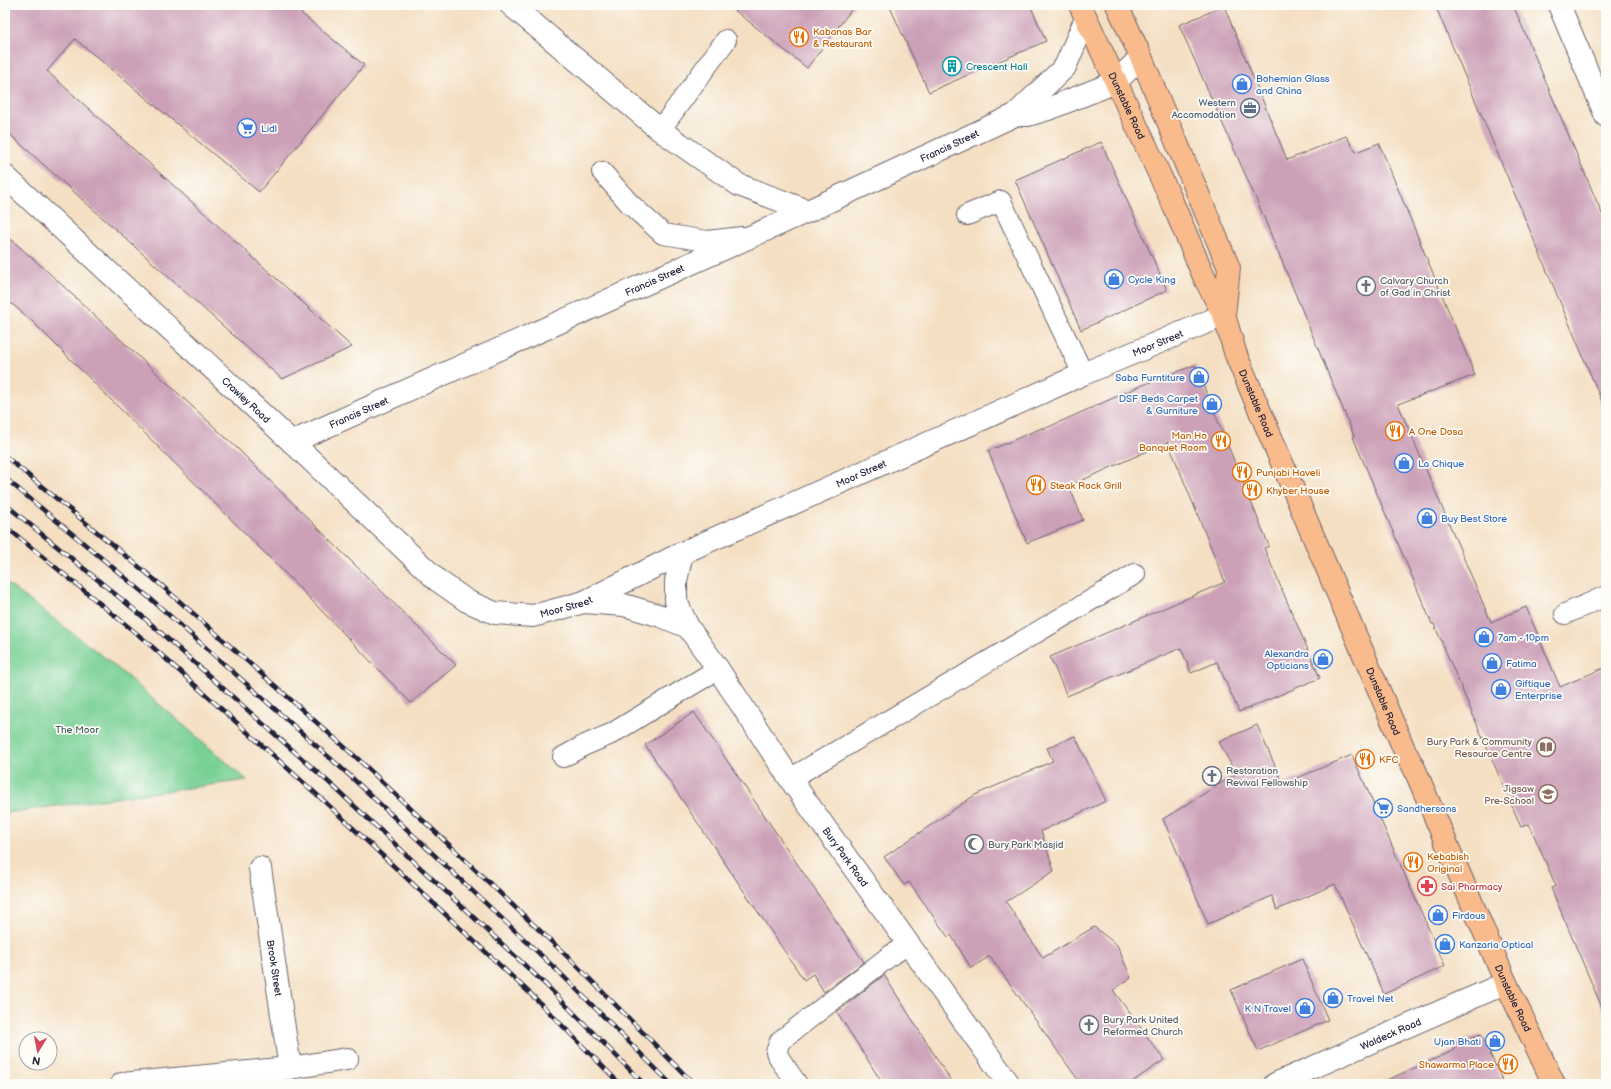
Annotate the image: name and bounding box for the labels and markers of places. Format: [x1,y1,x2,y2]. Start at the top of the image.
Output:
restaurant icon: Kabanas Bar & Restaurant [788,26,810,48]
place label: Kabanas Bar & Restaurant [813,26,872,50]
building icon: Crescent Hall [941,55,963,77]
place label: Crescent Hall [966,61,1028,73]
shop icon: Bohemian Glass and China [1231,73,1253,95]
place label: Bohemian Glass and China [1256,73,1330,97]
place label: Western Accomodation [1172,97,1236,121]
office icon: Western Accomodation [1239,97,1261,119]
supermarket icon: Lidl [236,117,258,139]
place label: Lidl [261,123,277,135]
shop icon: Cycle King [1103,268,1125,290]
place label: Cycle King [1128,274,1176,286]
church icon: Calvary Church of God in Christ [1355,275,1377,297]
place label: Calvary Church of God in Christ [1380,275,1450,299]
shop icon: Saba Furntiture [1188,366,1210,388]
place label: Saba Furntiture [1115,372,1185,384]
place label: DSF Beds Carpet & Gurniture [1119,393,1198,417]
shop icon: DSF Beds Carpet & Gurniture [1201,393,1223,415]
restaurant icon: A One Dosa [1384,420,1406,442]
place label: A One Dosa [1409,426,1463,438]
place label: Man Ho Banquet Room [1139,430,1207,454]
restaurant icon: Man Ho Banquet Room [1210,430,1232,452]
shop icon: La Chique [1393,452,1415,474]
place label: La Chique [1418,458,1464,470]
restaurant icon: Punjabi Haveli [1231,461,1253,483]
place label: Punjabi Haveli [1256,467,1320,479]
restaurant icon: Steak Rock Grill [1025,474,1047,496]
restaurant icon: Khyber House [1241,479,1263,501]
place label: Steak Rock Grill [1050,480,1122,492]
place label: Khyber House [1266,485,1330,497]
shop icon: Buy Best Store [1416,507,1438,529]
place label: Buy Best Store [1441,513,1507,525]
shop icon: 7am - 10pm [1473,626,1495,648]
place label: 7am - 10pm [1498,632,1549,644]
place label: Alexandra Opticians [1264,648,1309,672]
shop icon: Alexandra Opticians [1312,648,1334,670]
shop icon: Fatima [1481,652,1503,674]
place label: Fatima [1506,658,1537,670]
shop icon: Giftique Enterprise [1490,678,1512,700]
place label: Giftique Enterprise [1515,678,1562,702]
place label: Bury Park & Community Resource Centre [1426,736,1532,760]
library icon: Bury Park & Community Resource Centre [1535,736,1557,758]
restaurant icon: KFC [1354,748,1376,770]
place label: KFC [1379,754,1399,766]
church icon: Restoration Revival Fellowship [1201,765,1223,787]
place label: Restoration Revival Fellowship [1226,765,1308,789]
place label: Jigsaw Pre-School [1484,783,1534,807]
school or university icon: Jigsaw Pre-School [1537,783,1559,805]
supermarket icon: Sandhersons [1372,797,1394,819]
place label: Sandhersons [1397,803,1456,815]
mosque icon: Bury Park Masjid [963,833,985,855]
place label: Bury Park Masjid [988,839,1064,851]
restaurant icon: Kebabish Original [1402,851,1424,873]
place label: Kebabish Original [1427,851,1469,875]
pharmacy icon: Sai Pharmacy [1416,875,1438,897]
place label: Sai Pharmacy [1441,881,1503,893]
shop icon: Firdous [1427,904,1449,926]
place label: Firdous [1452,910,1486,922]
shop icon: Kanzaria Optical [1434,933,1456,955]
place label: Kanzaria Optical [1459,939,1533,951]
shop icon: Travel Net [1322,987,1344,1009]
place label: Travel Net [1347,993,1394,1005]
shop icon: K N Travel [1294,997,1316,1019]
place label: K N Travel [1245,1003,1291,1015]
church icon: Bury Park United Reformed Church [1078,1014,1100,1036]
place label: Bury Park United Reformed Church [1103,1014,1184,1038]
shop icon: Ujan Bhati [1484,1030,1506,1052]
place label: Ujan Bhati [1434,1036,1481,1048]
restaurant icon: Shawarma Place [1497,1053,1519,1075]
place label: Shawarma Place [1419,1059,1494,1071]

